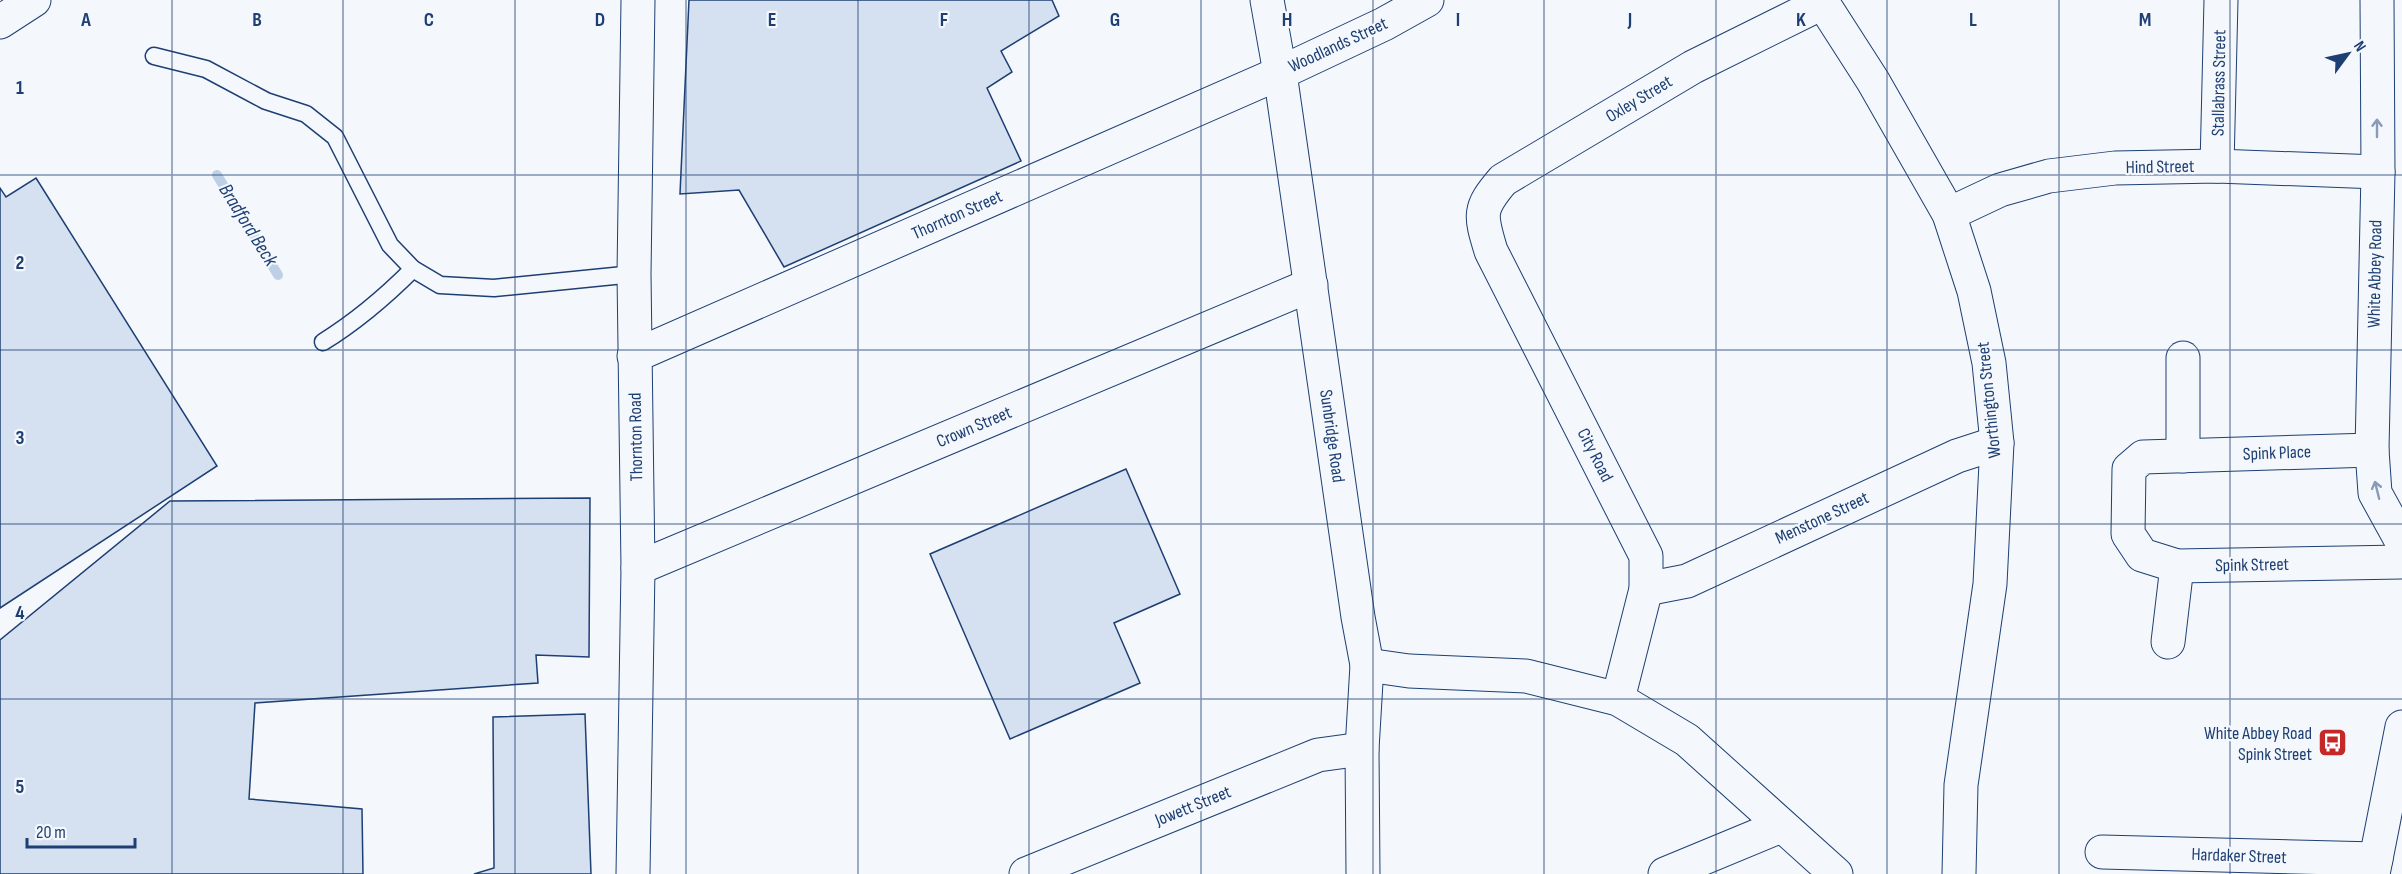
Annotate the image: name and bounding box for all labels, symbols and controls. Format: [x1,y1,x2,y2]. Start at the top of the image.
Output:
text: A [80,8,91,32]
text: B [252,8,262,32]
text: C [424,8,434,32]
text: D [595,8,605,32]
text: E [768,8,776,32]
text: F [940,8,948,32]
text: G [1110,8,1120,32]
text: H [1282,8,1292,32]
text: I [1456,8,1460,32]
text: J [1627,8,1632,32]
text: K [1796,8,1806,32]
text: L [1969,8,1977,32]
text: M [2139,8,2151,32]
street label: Woodlands Street [1285,13,1391,77]
north arrow [2318,24,2378,84]
street label: Stallabrass Street [2208,29,2230,136]
text: N [2349,38,2370,55]
street label: Oxley Street [1602,71,1677,127]
text: 1 [16,76,24,100]
one-way arrow [2372,118,2383,138]
street label: Hind Street [2126,156,2195,178]
water label: Bradford Beck [213,180,283,271]
street label: Thornton Street [909,186,1006,244]
street label: White Abbey Road [2364,220,2386,328]
text: 2 [16,251,24,275]
street label: Worthington Street [1972,340,2006,459]
street label: Sunbridge Road [1315,388,1349,484]
street label: Thornton Road [625,392,647,482]
street label: Crown Street [933,402,1015,452]
street label: City Road [1573,425,1617,485]
text: 3 [16,426,25,450]
street label: Spink Place [2243,441,2311,465]
one-way arrow [2370,481,2382,500]
street label: Menstone Street [1772,487,1873,549]
street label: Spink Street [2215,554,2290,576]
text: 4 [15,601,25,625]
place label: White Abbey Road Spink Street [2204,723,2312,765]
bus stop icon: White Abbey Road Spink Street [2317,727,2349,759]
text: 5 [16,775,25,799]
street label: Jowett Street [1151,781,1235,831]
scale bar [27,811,135,849]
text: 20 m [36,822,66,843]
street label: Hardaker Street [2191,844,2287,868]

